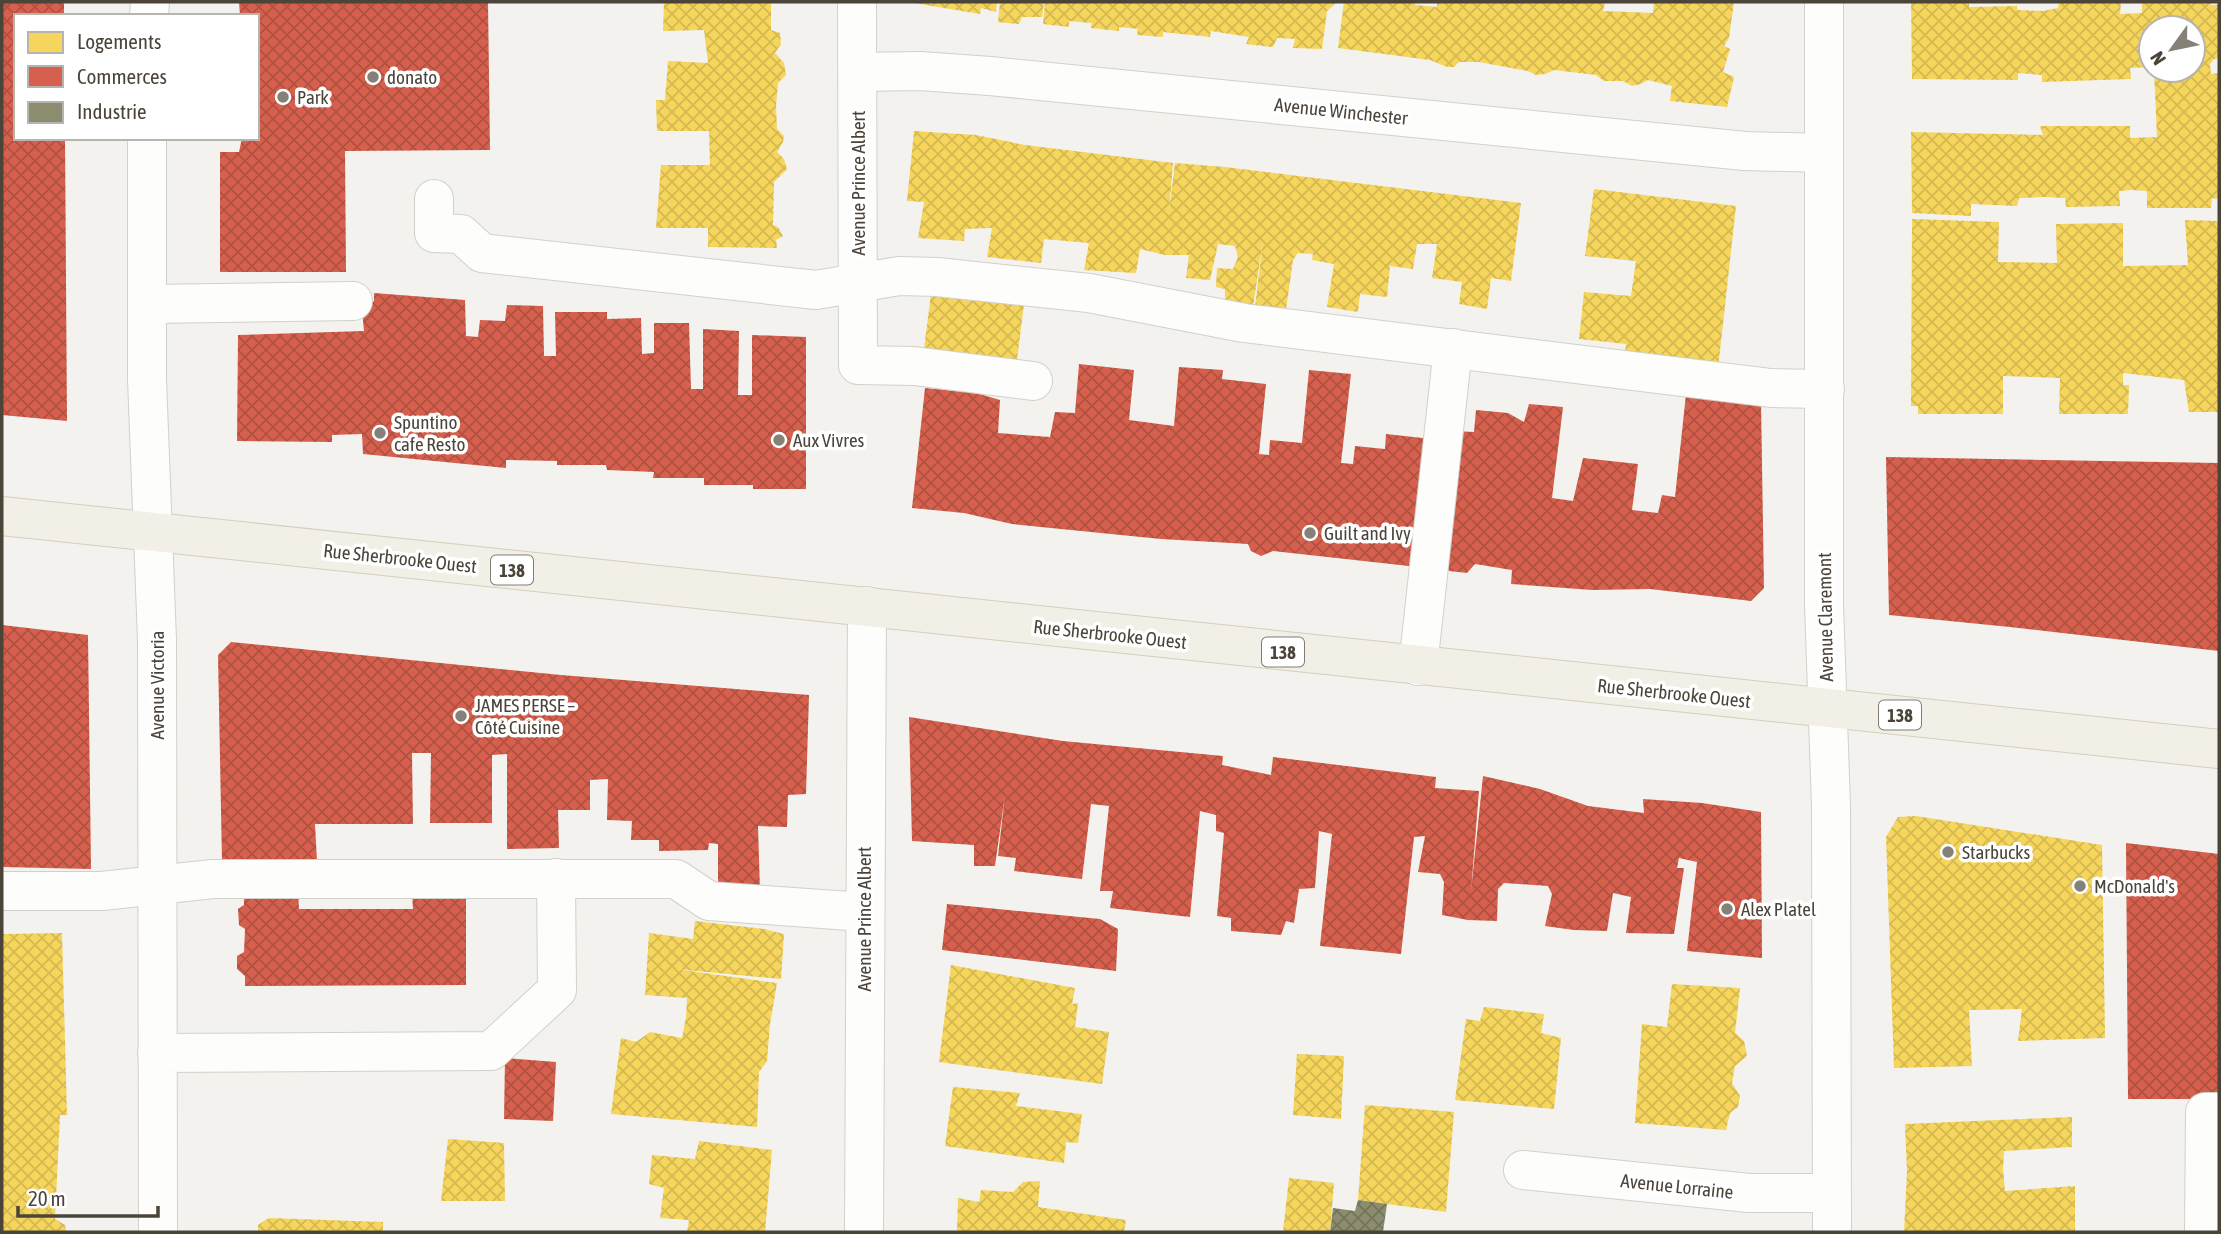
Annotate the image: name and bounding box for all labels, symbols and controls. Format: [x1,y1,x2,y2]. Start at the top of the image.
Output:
legend [14,14,259,140]
north arrow [2137,14,2207,84]
text: Logements [77,29,161,53]
text: N [2145,48,2170,69]
text: Commerces [77,64,167,88]
place label: donato [387,66,437,88]
marker: donato [365,69,381,85]
place label: Park [297,86,329,108]
marker: Park [275,89,291,105]
street label: Avenue Winchester [1273,93,1409,129]
text: Industrie [77,99,147,123]
street label: Avenue Prince Albert [847,111,869,255]
place label: Spuntino cafe Resto [394,411,465,455]
marker: Spuntino cafe Resto [372,425,388,441]
place label: Aux Vivres [793,429,865,451]
marker: Aux Vivres [771,432,787,448]
place label: Guilt and Ivy [1324,522,1411,544]
marker: Guilt and Ivy [1302,525,1318,541]
street label: Rue Sherbrooke Ouest [322,539,478,577]
street label: Avenue Claremont [1813,552,1837,682]
road number: 138 [491,556,533,584]
street label: Rue Sherbrooke Ouest [1032,615,1188,653]
street label: Avenue Victoria [146,631,168,739]
road number: 138 [1262,638,1304,666]
street label: Rue Sherbrooke Ouest [1596,674,1752,712]
place label: JAMES PERSE – Côté Cuisine [475,694,575,738]
road number: 138 [1879,700,1921,730]
marker: JAMES PERSE – Côté Cuisine [453,708,469,724]
place label: Starbucks [1962,841,2030,863]
marker: Starbucks [1940,844,1956,860]
street label: Avenue Prince Albert [853,847,875,991]
place label: McDonald's [2094,875,2175,897]
marker: McDonald's [2072,878,2088,894]
place label: Alex Platel [1741,898,1816,920]
marker: Alex Platel [1719,901,1735,917]
street label: Avenue Lorraine [1619,1169,1735,1203]
scale bar [18,1174,158,1218]
text: 20 m [28,1186,66,1210]

